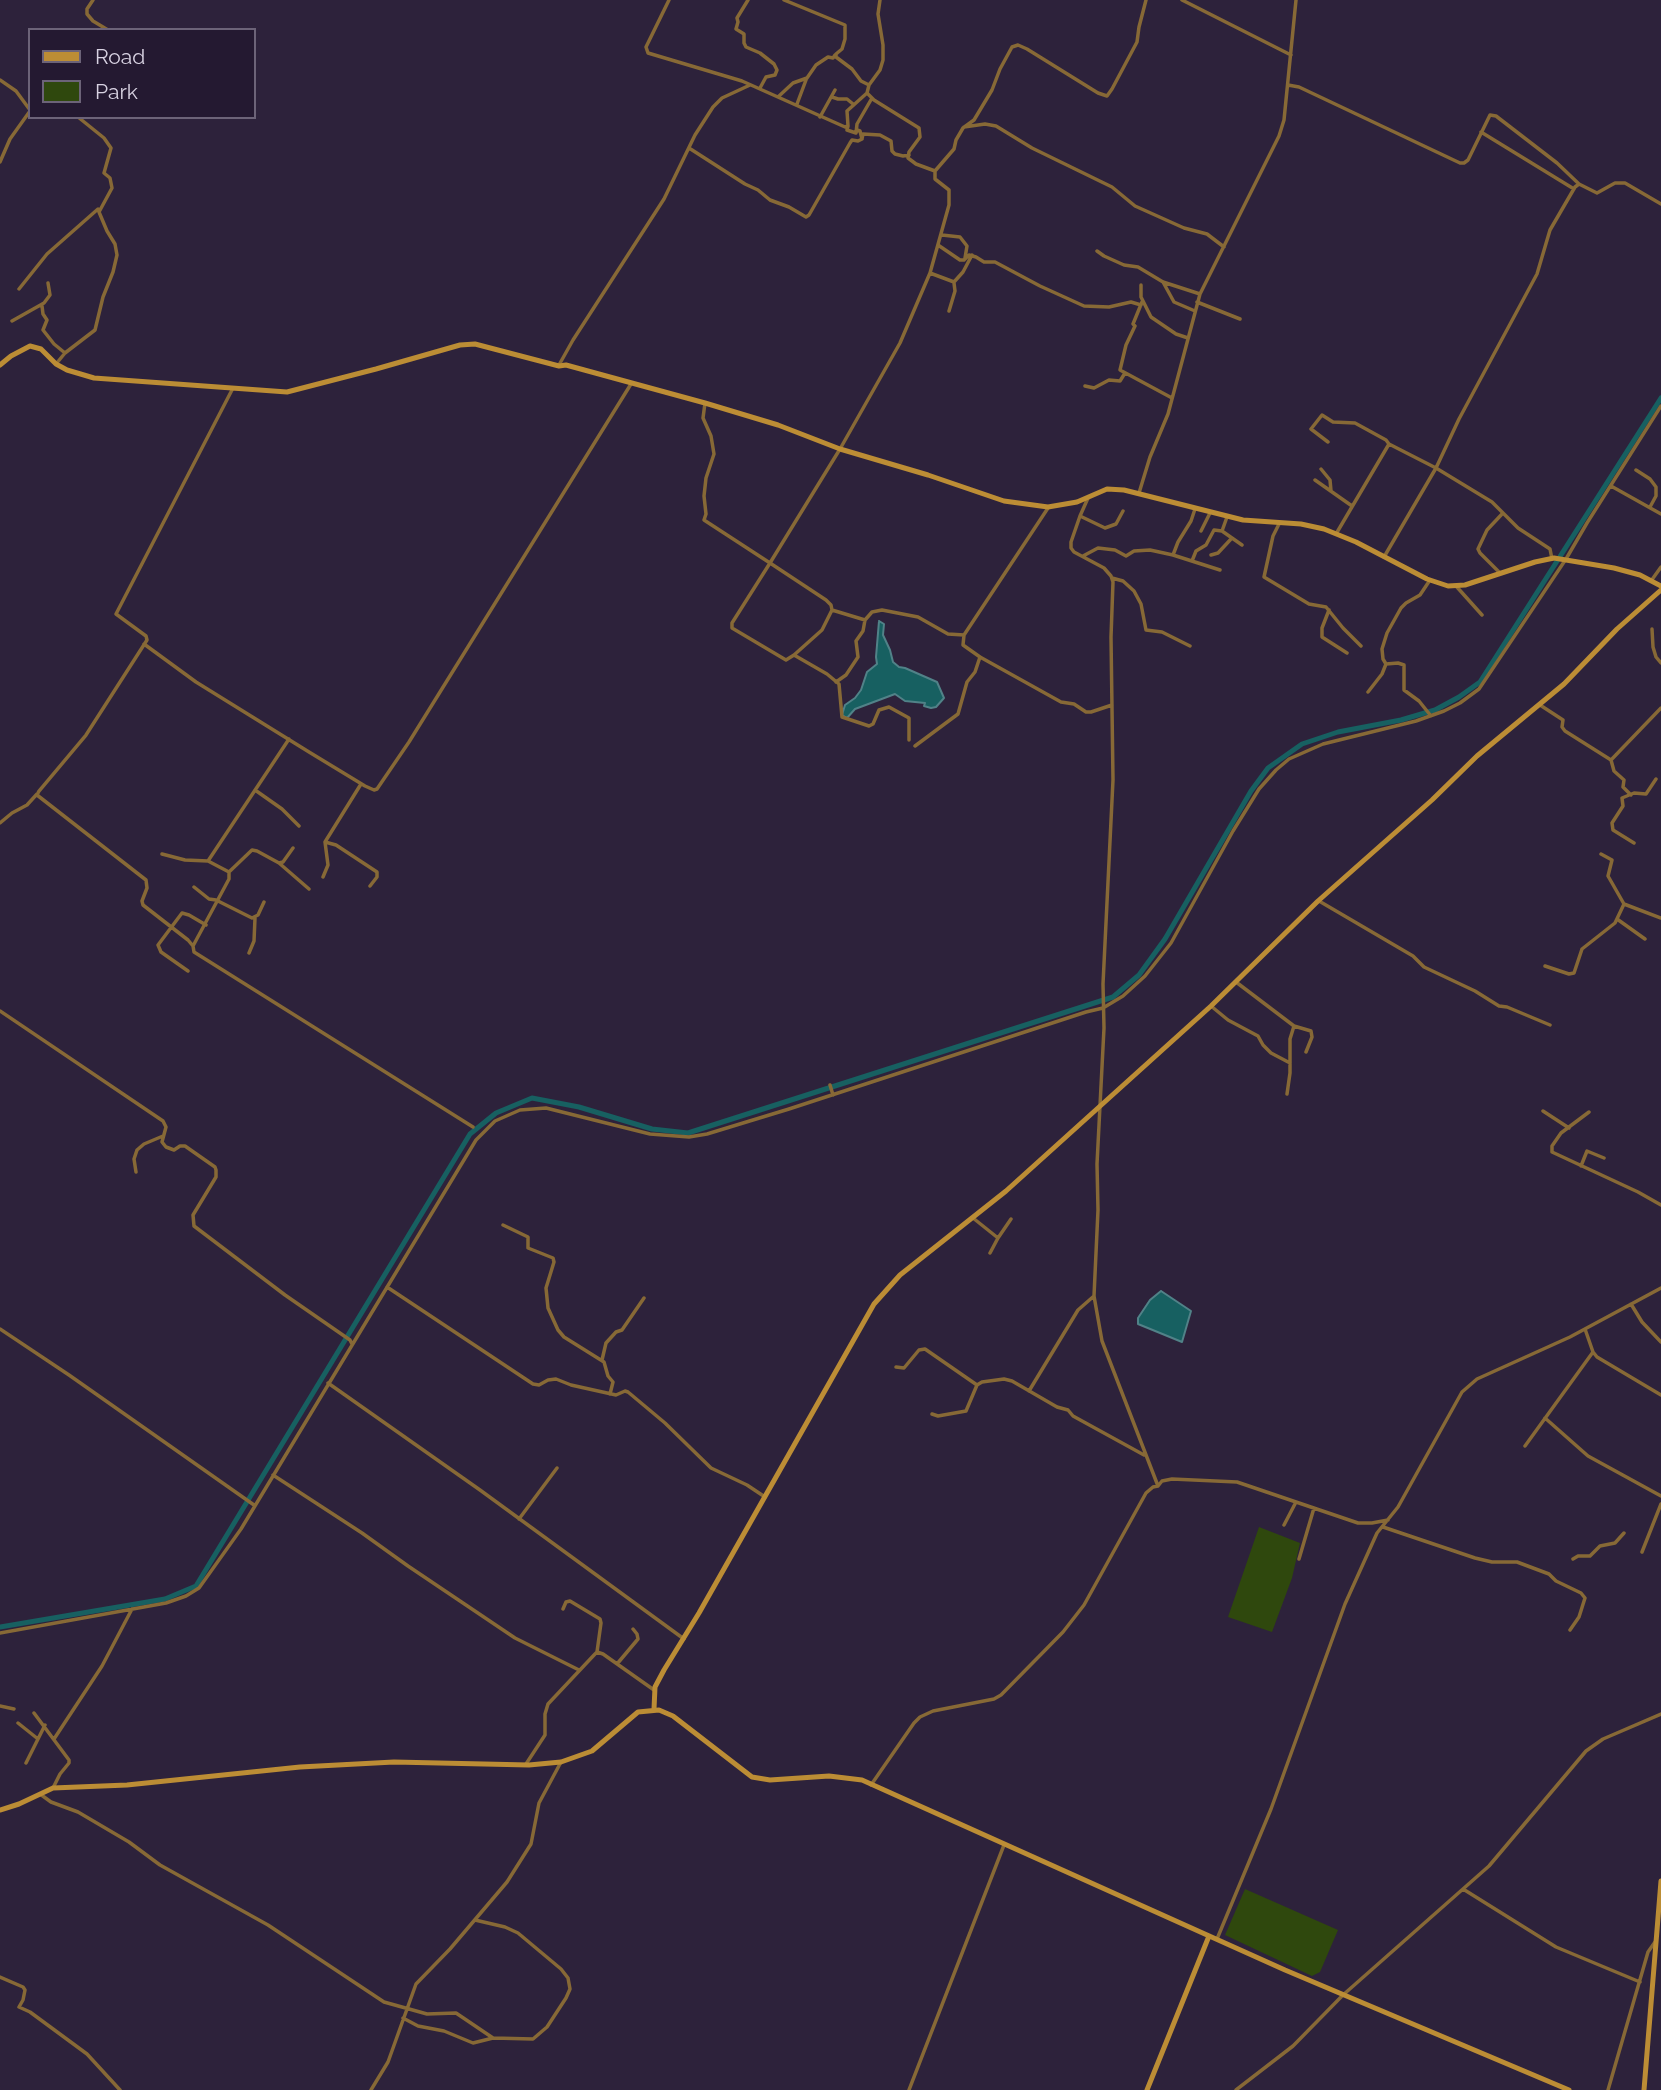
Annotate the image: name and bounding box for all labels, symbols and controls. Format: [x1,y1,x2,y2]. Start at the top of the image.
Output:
legend [28,28,256,119]
text: Road [95,44,145,69]
text: Park [95,79,138,104]

